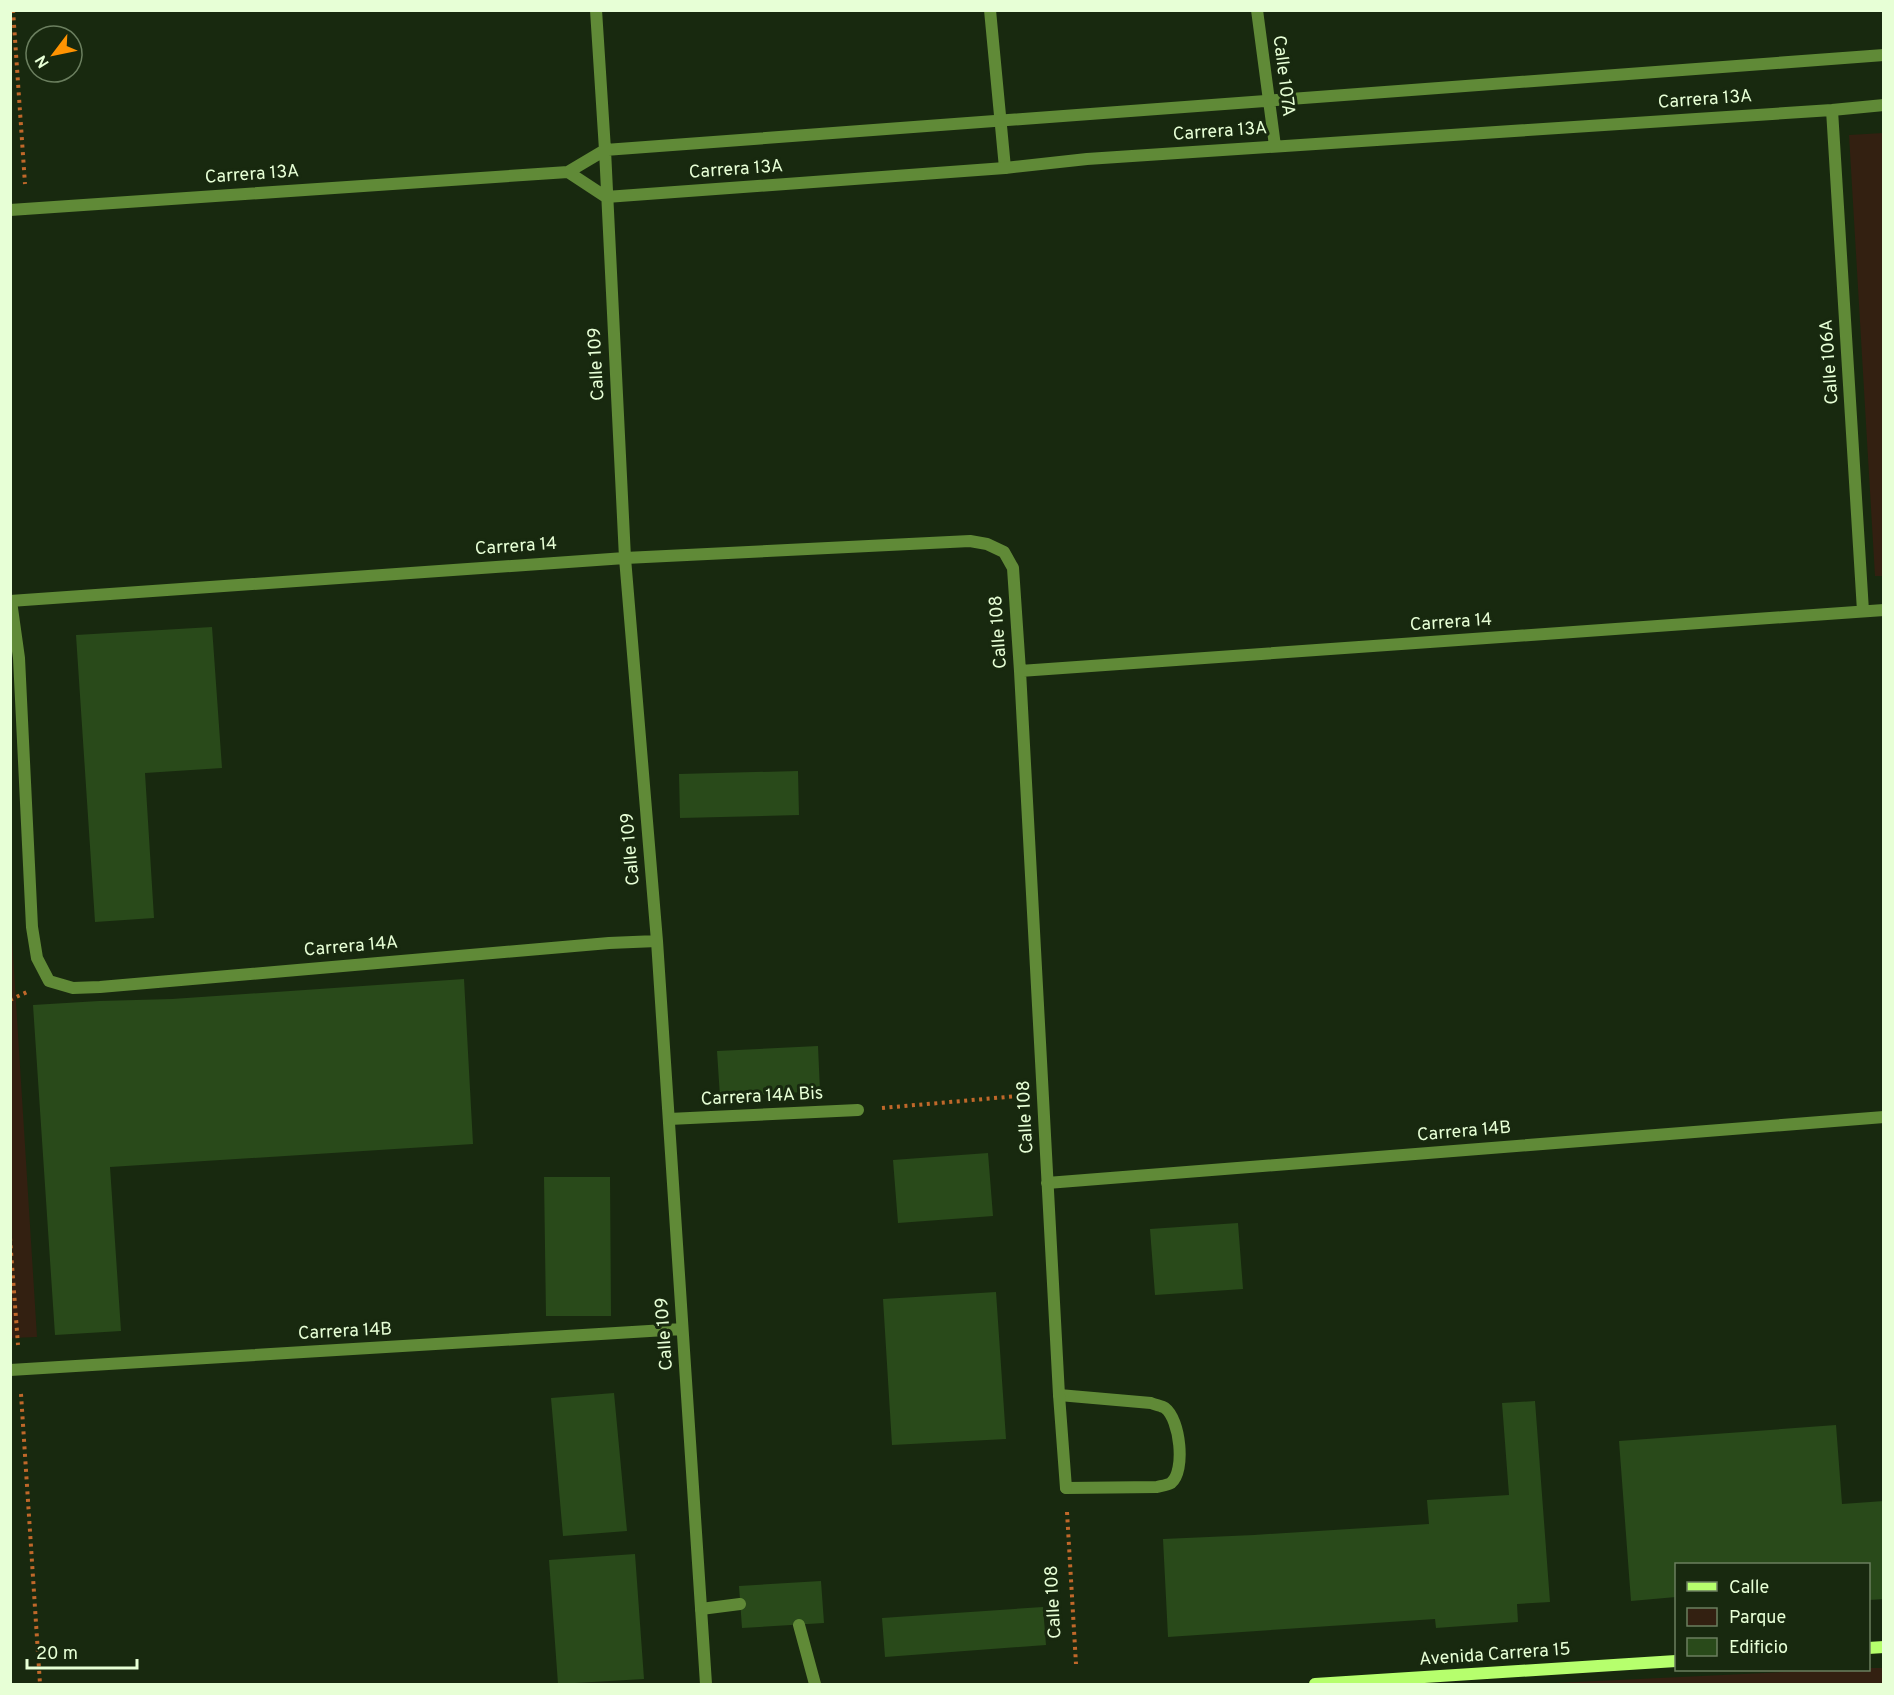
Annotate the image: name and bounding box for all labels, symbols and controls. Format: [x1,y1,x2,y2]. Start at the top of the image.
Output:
north arrow [24,24,84,84]
street label: Calle 107A [1267,34,1299,118]
text: N [31,51,55,71]
street label: Carrera 13A [1657,85,1753,115]
street label: Carrera 13A [1172,117,1268,147]
street label: Carrera 13A [688,155,784,185]
street label: Carrera 13A [204,160,300,190]
street label: Calle 106A [1816,319,1844,405]
street label: Calle 109 [584,327,610,401]
street label: Carrera 14 [474,533,558,561]
street label: Calle 108 [985,594,1013,670]
street label: Carrera 14 [1409,609,1493,637]
street label: Calle 109 [616,811,646,887]
street label: Carrera 14A [303,931,399,963]
street label: Calle 108 [1013,1080,1039,1154]
street label: Carrera 14A Bis [700,1082,824,1112]
street label: Carrera 14B [1416,1116,1512,1148]
street label: Calle 109 [651,1297,679,1371]
street label: Carrera 14B [297,1318,393,1346]
legend [1675,1563,1870,1671]
street label: Calle 108 [1041,1565,1067,1639]
text: Calle [1729,1577,1769,1600]
text: Parque [1729,1607,1786,1630]
scale bar [27,1632,136,1670]
text: Edificio [1729,1637,1788,1660]
street label: Avenida Carrera 15 [1419,1638,1571,1672]
text: 20 m [36,1643,78,1666]

